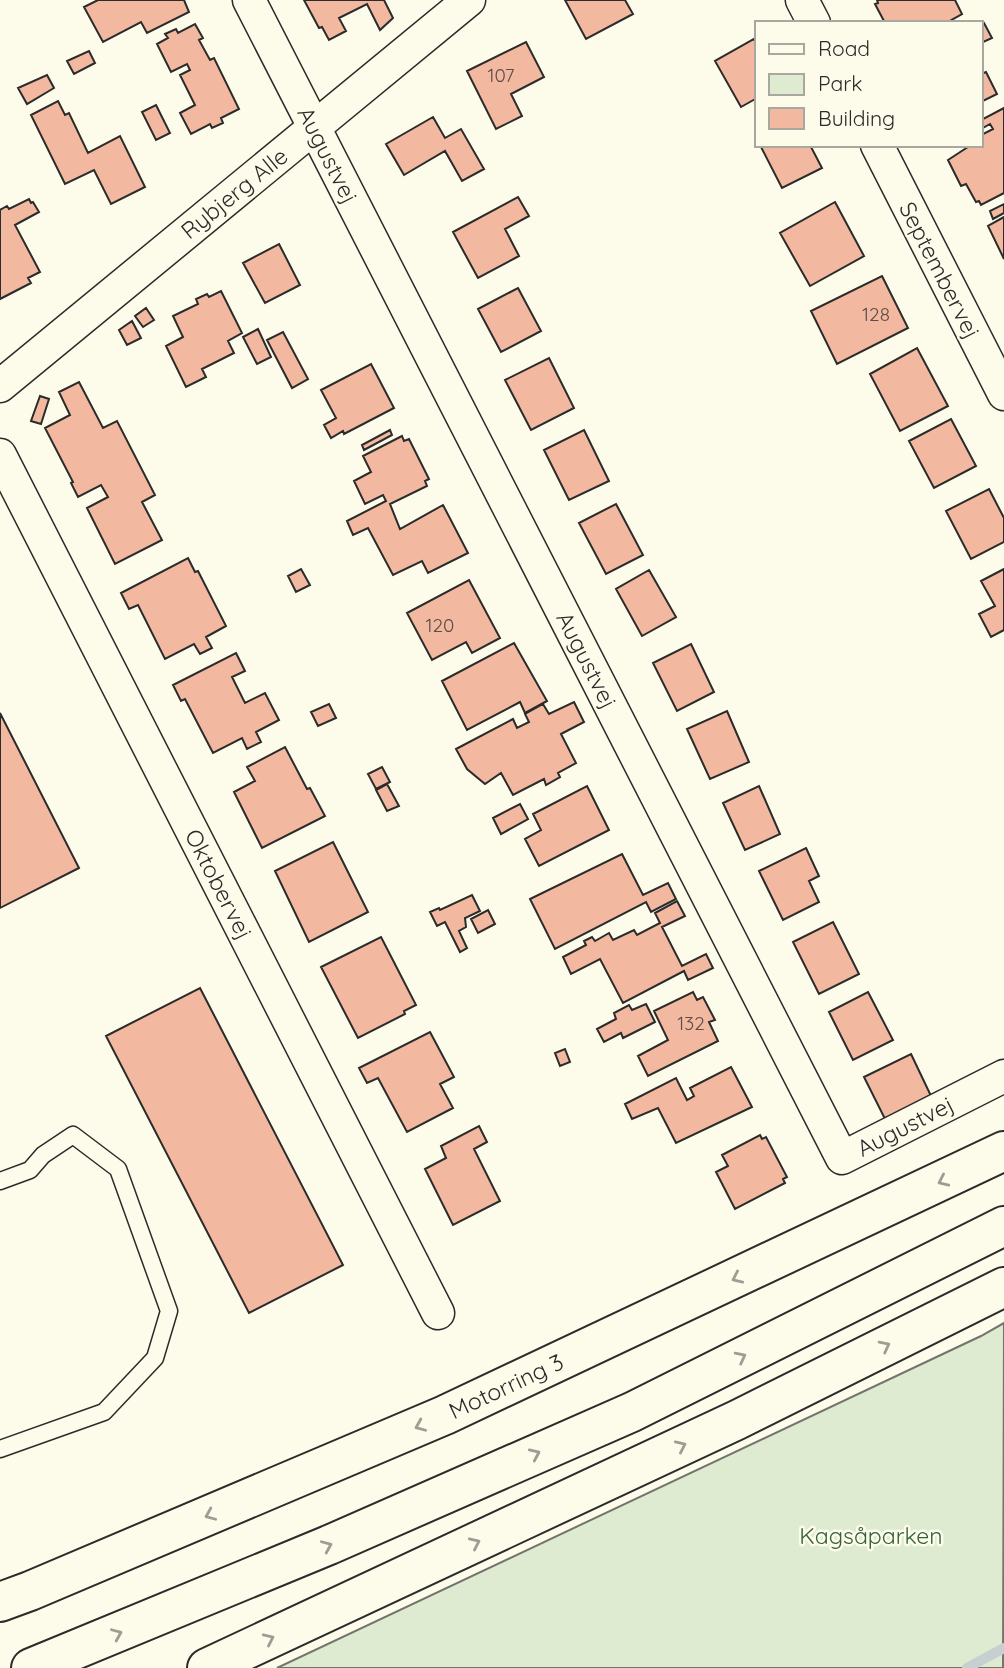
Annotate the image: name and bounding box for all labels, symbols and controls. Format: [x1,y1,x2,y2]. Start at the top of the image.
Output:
legend [755,21,983,147]
text: Road [818,35,870,61]
house number: 107 [487,63,515,87]
text: Park [818,70,862,96]
street label: Augustvej [291,102,365,208]
text: Building [818,105,895,131]
street label: Rybjerg Alle [175,141,293,245]
street label: Septembervej [893,197,987,343]
house number: 128 [862,302,890,326]
street label: Augustvej [550,607,624,713]
house number: 120 [426,613,454,637]
street label: Oktobervej [179,824,259,944]
house number: 132 [677,1011,705,1035]
street label: Augustvej [852,1089,958,1163]
one-way arrow [938,1173,950,1187]
one-way arrow [732,1270,744,1284]
one-way arrow [878,1340,890,1354]
street label: Motorring 3 [444,1347,568,1425]
one-way arrow [734,1352,746,1366]
one-way arrow [415,1418,427,1432]
one-way arrow [674,1440,686,1454]
one-way arrow [528,1448,541,1462]
one-way arrow [205,1506,217,1520]
park label: Kagsåparken [799,1521,943,1550]
one-way arrow [468,1537,480,1551]
one-way arrow [320,1540,332,1554]
one-way arrow [111,1628,123,1642]
one-way arrow [262,1633,274,1647]

